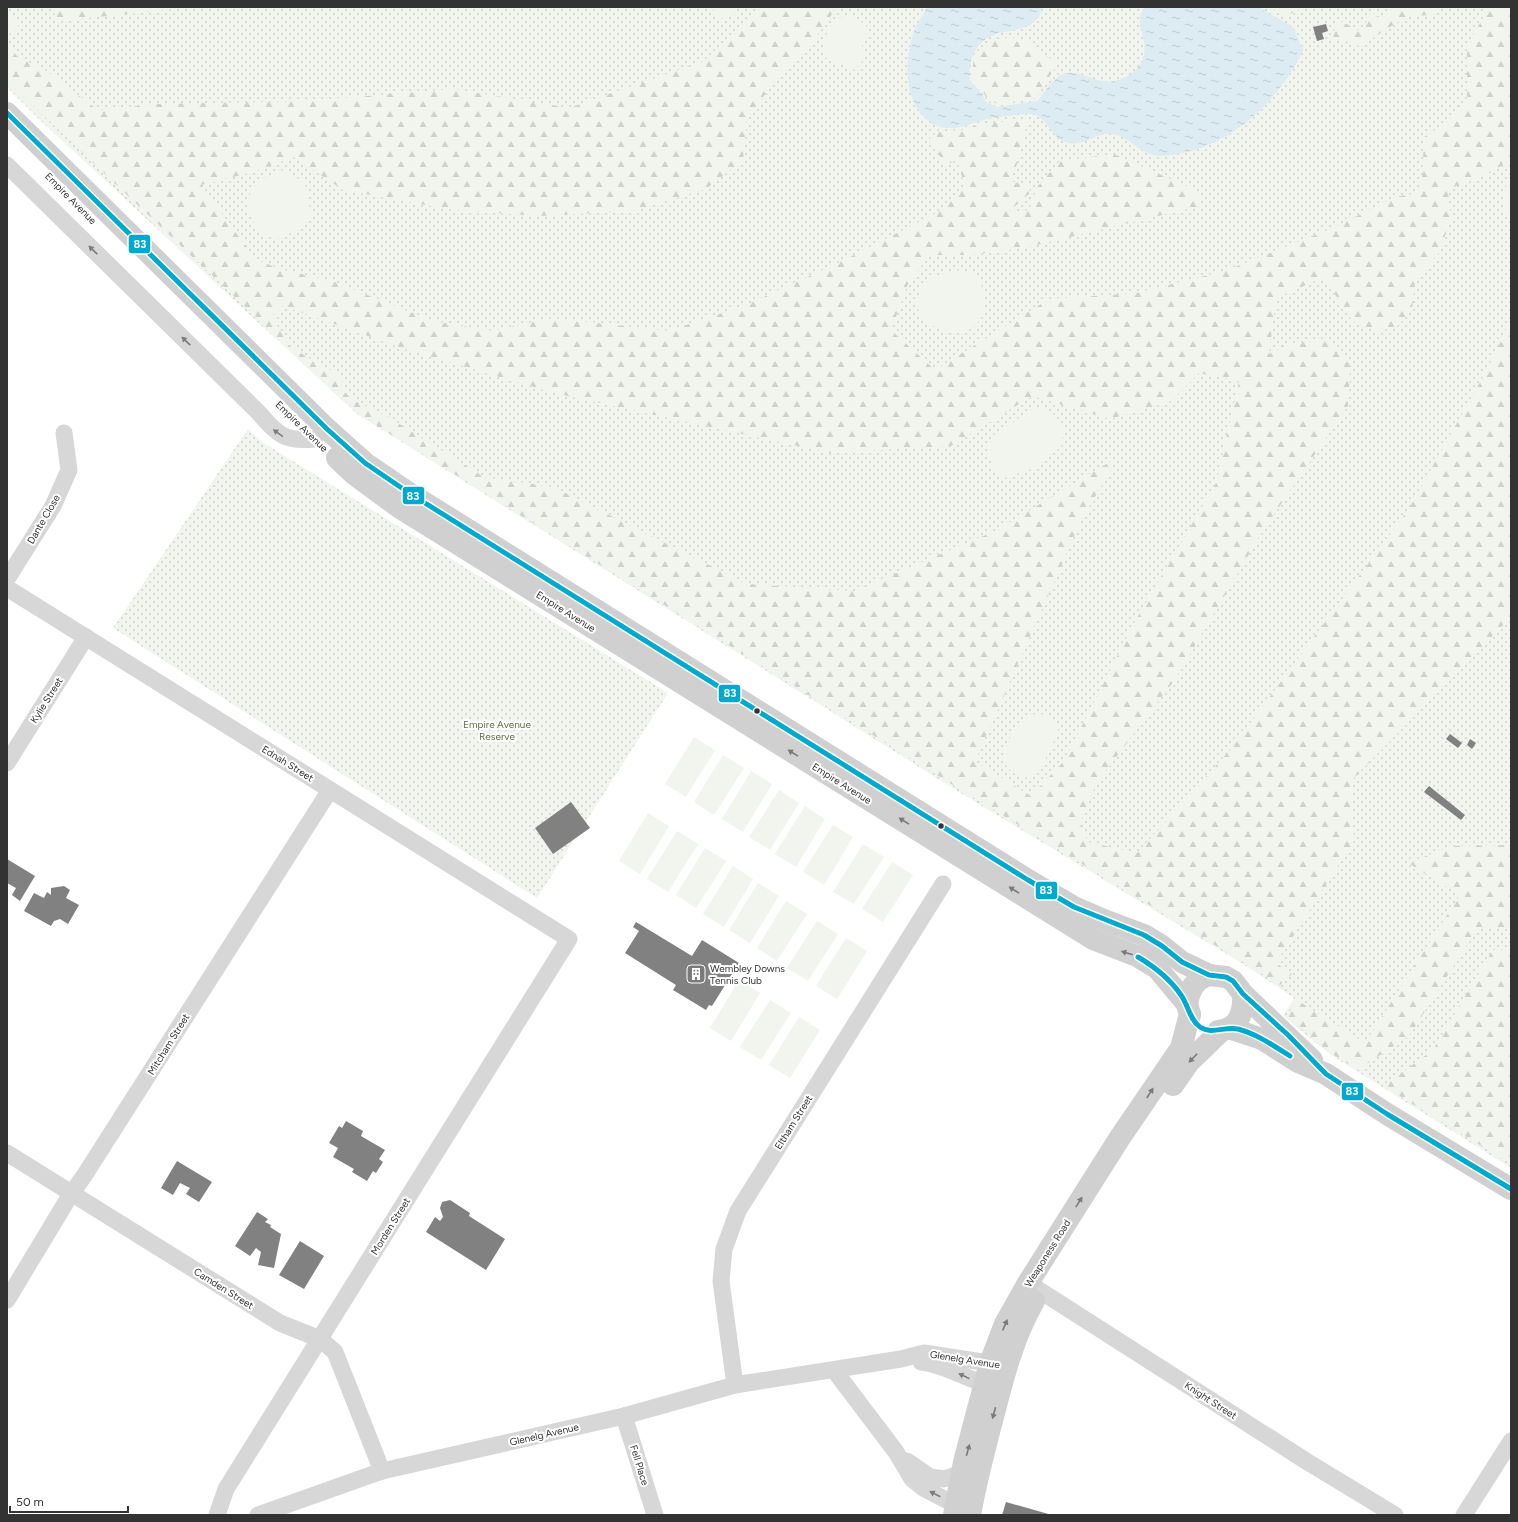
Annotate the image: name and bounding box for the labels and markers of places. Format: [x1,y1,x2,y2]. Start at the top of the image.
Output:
unlabelled marker [752,706,762,716]
unlabelled marker [936,821,946,831]
place label: Wembley Downs Tennis Club [710,962,785,987]
building icon: Wembley Downs Tennis Club [685,963,707,985]

